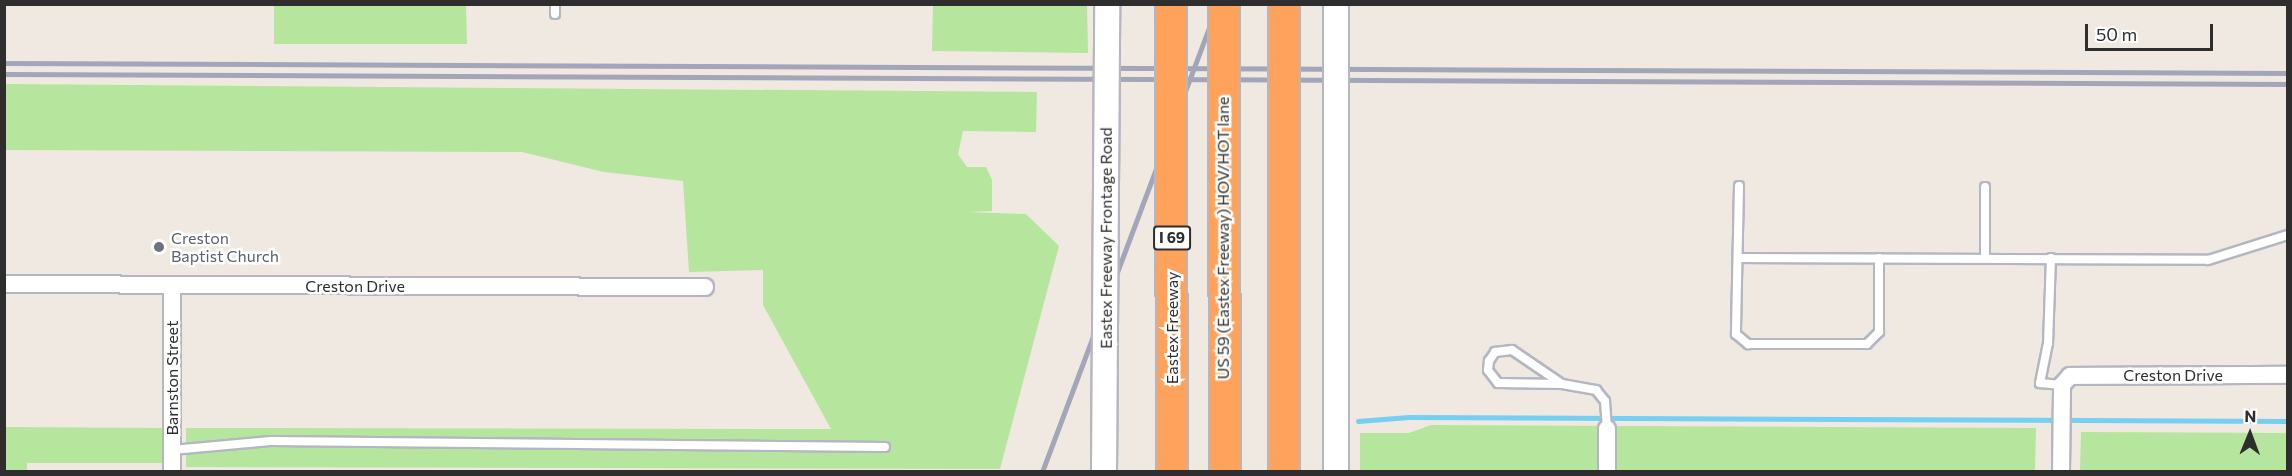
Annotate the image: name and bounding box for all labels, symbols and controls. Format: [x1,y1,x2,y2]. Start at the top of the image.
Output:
scale bar [2088,12,2216,50]
text: 50 m [2096,23,2137,45]
street label: US 59 (Eastex Freeway) HOV/HOT lane [1213,97,1233,379]
street label: Eastex Freeway Frontage Road [1096,127,1116,349]
road number: I 69 [1152,226,1192,250]
place label: Creston Baptist Church [171,228,279,266]
marker: Creston Baptist Church [152,240,166,254]
street label: Eastex Freeway [1162,272,1182,384]
street label: Creston Drive [305,276,405,296]
street label: Barnston Street [162,321,182,435]
street label: Creston Drive [2123,365,2223,385]
north arrow [2220,404,2280,464]
text: N [2244,406,2256,425]

